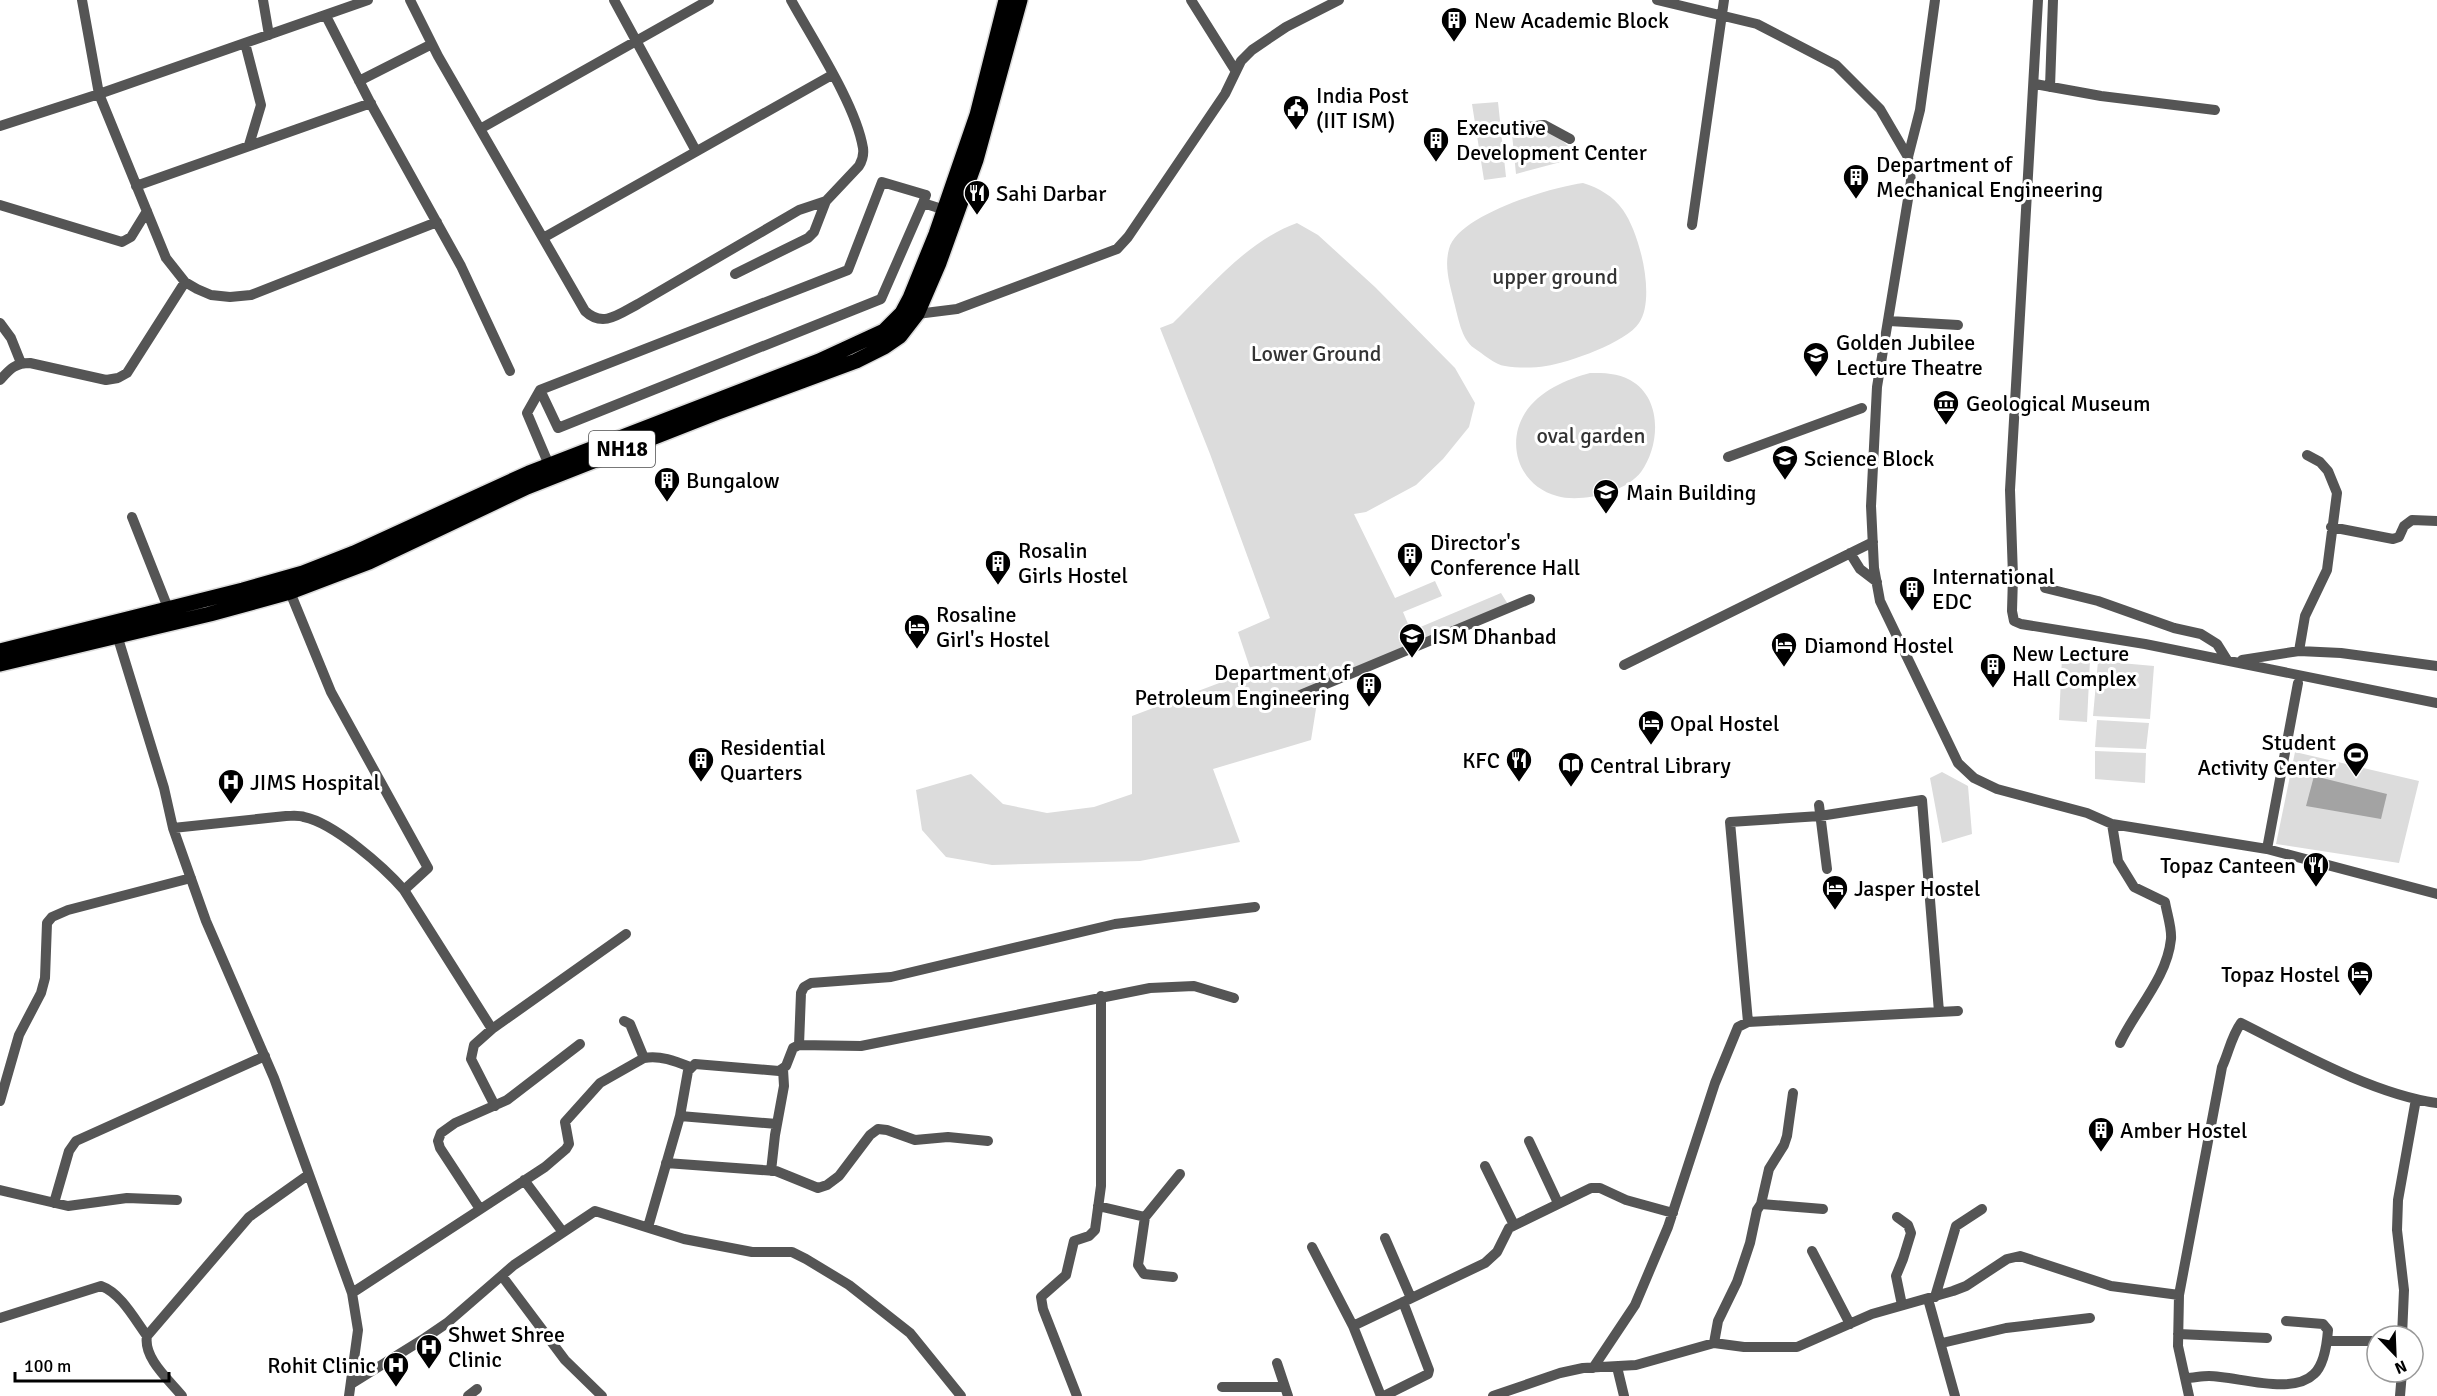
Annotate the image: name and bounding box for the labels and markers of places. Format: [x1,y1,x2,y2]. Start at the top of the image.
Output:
building icon: New Academic Block [1439,5,1469,43]
place label: New Academic Block [1474,7,1669,34]
place label: India Post (IIT ISM) [1316,82,1409,134]
public building icon: India Post (IIT ISM) [1281,93,1311,131]
place label: Executive Development Center [1456,114,1647,166]
building icon: Executive Development Center [1421,125,1451,163]
place label: Department of Mechanical Engineering [1876,151,2103,203]
building icon: Department of Mechanical Engineering [1841,162,1871,200]
restaurant icon: Sahi Darbar [962,178,992,216]
place label: Sahi Darbar [996,180,1106,207]
place label: Golden Jubilee Lecture Theatre [1836,329,1983,381]
school or university icon: Golden Jubilee Lecture Theatre [1801,340,1831,378]
museum icon: Geological Museum [1931,388,1961,426]
place label: Geological Museum [1966,390,2151,417]
school or university icon: Science Block [1770,443,1800,481]
place label: Science Block [1804,445,1934,472]
building icon: Bungalow [652,465,682,503]
place label: Bungalow [686,467,780,494]
school or university icon: Main Building [1591,477,1621,515]
place label: Main Building [1626,479,1756,506]
place label: Director's Conference Hall [1430,529,1580,581]
place label: Rosalin Girls Hostel [1018,537,1128,589]
building icon: Director's Conference Hall [1395,540,1425,578]
building icon: Rosalin Girls Hostel [983,548,1013,586]
place label: International EDC [1932,563,2055,615]
building icon: International EDC [1897,574,1927,612]
place label: Rosaline Girl's Hostel [936,601,1050,653]
hotel icon: Rosaline Girl's Hostel [902,612,932,650]
school or university icon: ISM Dhanbad [1397,621,1427,659]
place label: ISM Dhanbad [1432,623,1557,650]
hotel icon: Diamond Hostel [1769,630,1799,668]
place label: Diamond Hostel [1804,632,1954,659]
place label: New Lecture Hall Complex [2012,640,2137,692]
building icon: New Lecture Hall Complex [1978,651,2008,689]
place label: Department of Petroleum Engineering [1135,659,1352,711]
building icon: Department of Petroleum Engineering [1354,670,1384,708]
hotel icon: Opal Hostel [1636,708,1666,746]
place label: Opal Hostel [1670,710,1779,737]
place label: Student Activity Center [2197,729,2336,781]
place label: Residential Quarters [720,734,826,786]
sports icon: Student Activity Center [2341,740,2371,778]
building icon: Residential Quarters [686,745,716,783]
restaurant icon: KFC [1504,745,1534,783]
place label: KFC [1462,747,1500,774]
library icon: Central Library [1556,750,1586,788]
place label: Central Library [1590,752,1732,779]
hospital icon: JIMS Hospital [216,767,246,805]
place label: JIMS Hospital [250,769,380,796]
restaurant icon: Topaz Canteen [2301,850,2331,888]
place label: Topaz Canteen [2160,852,2296,879]
hotel icon: Jasper Hostel [1820,873,1850,911]
place label: Jasper Hostel [1854,875,1981,902]
hotel icon: Topaz Hostel [2345,959,2375,997]
place label: Topaz Hostel [2221,961,2340,988]
building icon: Amber Hostel [2086,1115,2116,1153]
place label: Amber Hostel [2120,1117,2247,1144]
place label: Shwet Shree Clinic [448,1321,565,1373]
hospital icon: Shwet Shree Clinic [414,1332,444,1370]
hospital icon: Rohit Clinic [381,1350,411,1388]
place label: Rohit Clinic [267,1352,376,1379]

